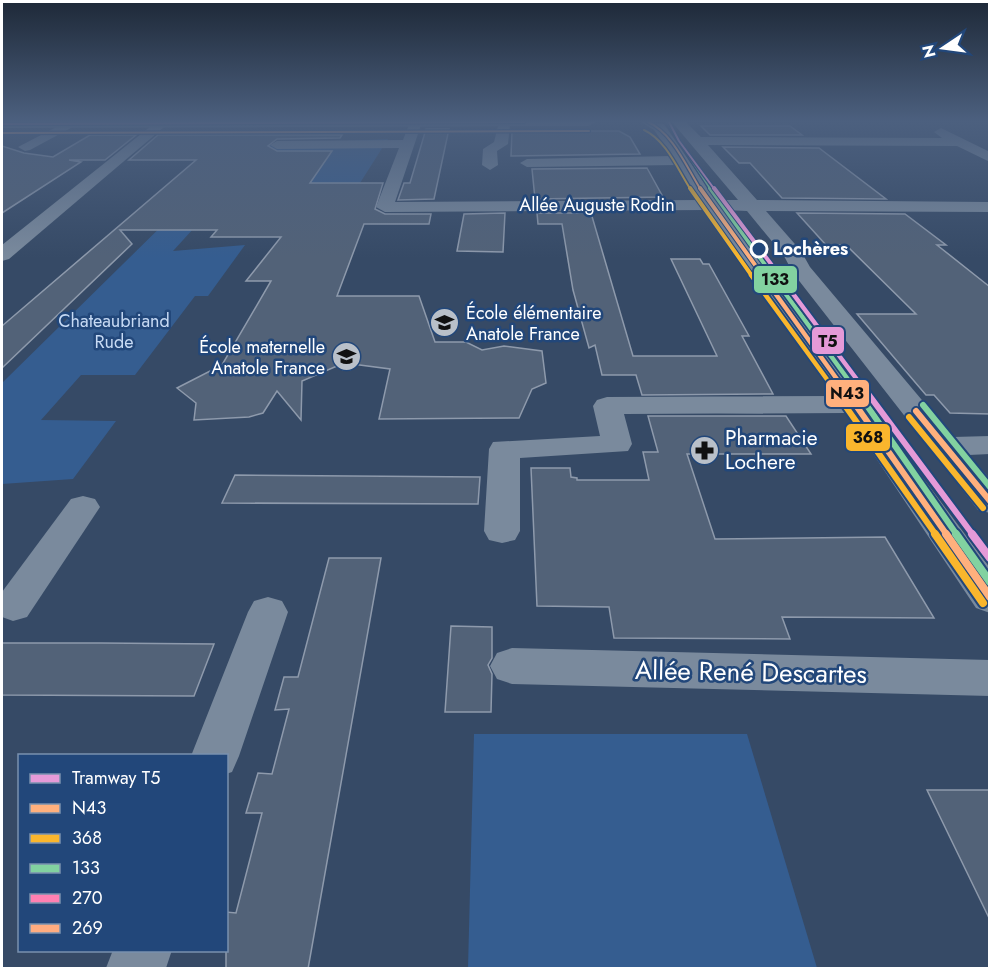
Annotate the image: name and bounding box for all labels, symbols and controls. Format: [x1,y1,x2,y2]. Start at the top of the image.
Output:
north arrow [913,18,973,78]
text: N [916,42,942,60]
street label: Allée Auguste Rodin [519,192,675,218]
place label: Lochères [773,236,848,262]
marker: Lochères [750,240,768,258]
line badge: 133 [753,265,798,294]
text: 133 [761,268,789,291]
place label: École élémentaire Anatole France [466,300,601,347]
school or university icon: École élémentaire Anatole France [429,307,461,339]
park label: Chateaubriand Rude [58,308,170,355]
line badge: T5 [811,326,845,355]
text: T5 [818,330,838,353]
place label: École maternelle Anatole France [199,334,325,381]
school or university icon: École maternelle Anatole France [330,341,362,373]
line badge: N43 [825,379,870,408]
text: N43 [830,382,864,405]
place label: Pharmacie Lochere [725,423,818,477]
line badge: 368 [845,423,891,452]
text: 368 [853,426,883,449]
pharmacy icon: Pharmacie Lochere [688,434,720,466]
street label: Allée René Descartes [635,651,867,693]
legend [18,754,228,952]
text: Tramway T5 [72,765,160,791]
text: N43 [72,795,106,821]
text: 368 [72,825,102,851]
text: 133 [72,855,100,881]
text: 270 [72,885,103,911]
text: 269 [72,915,103,941]

